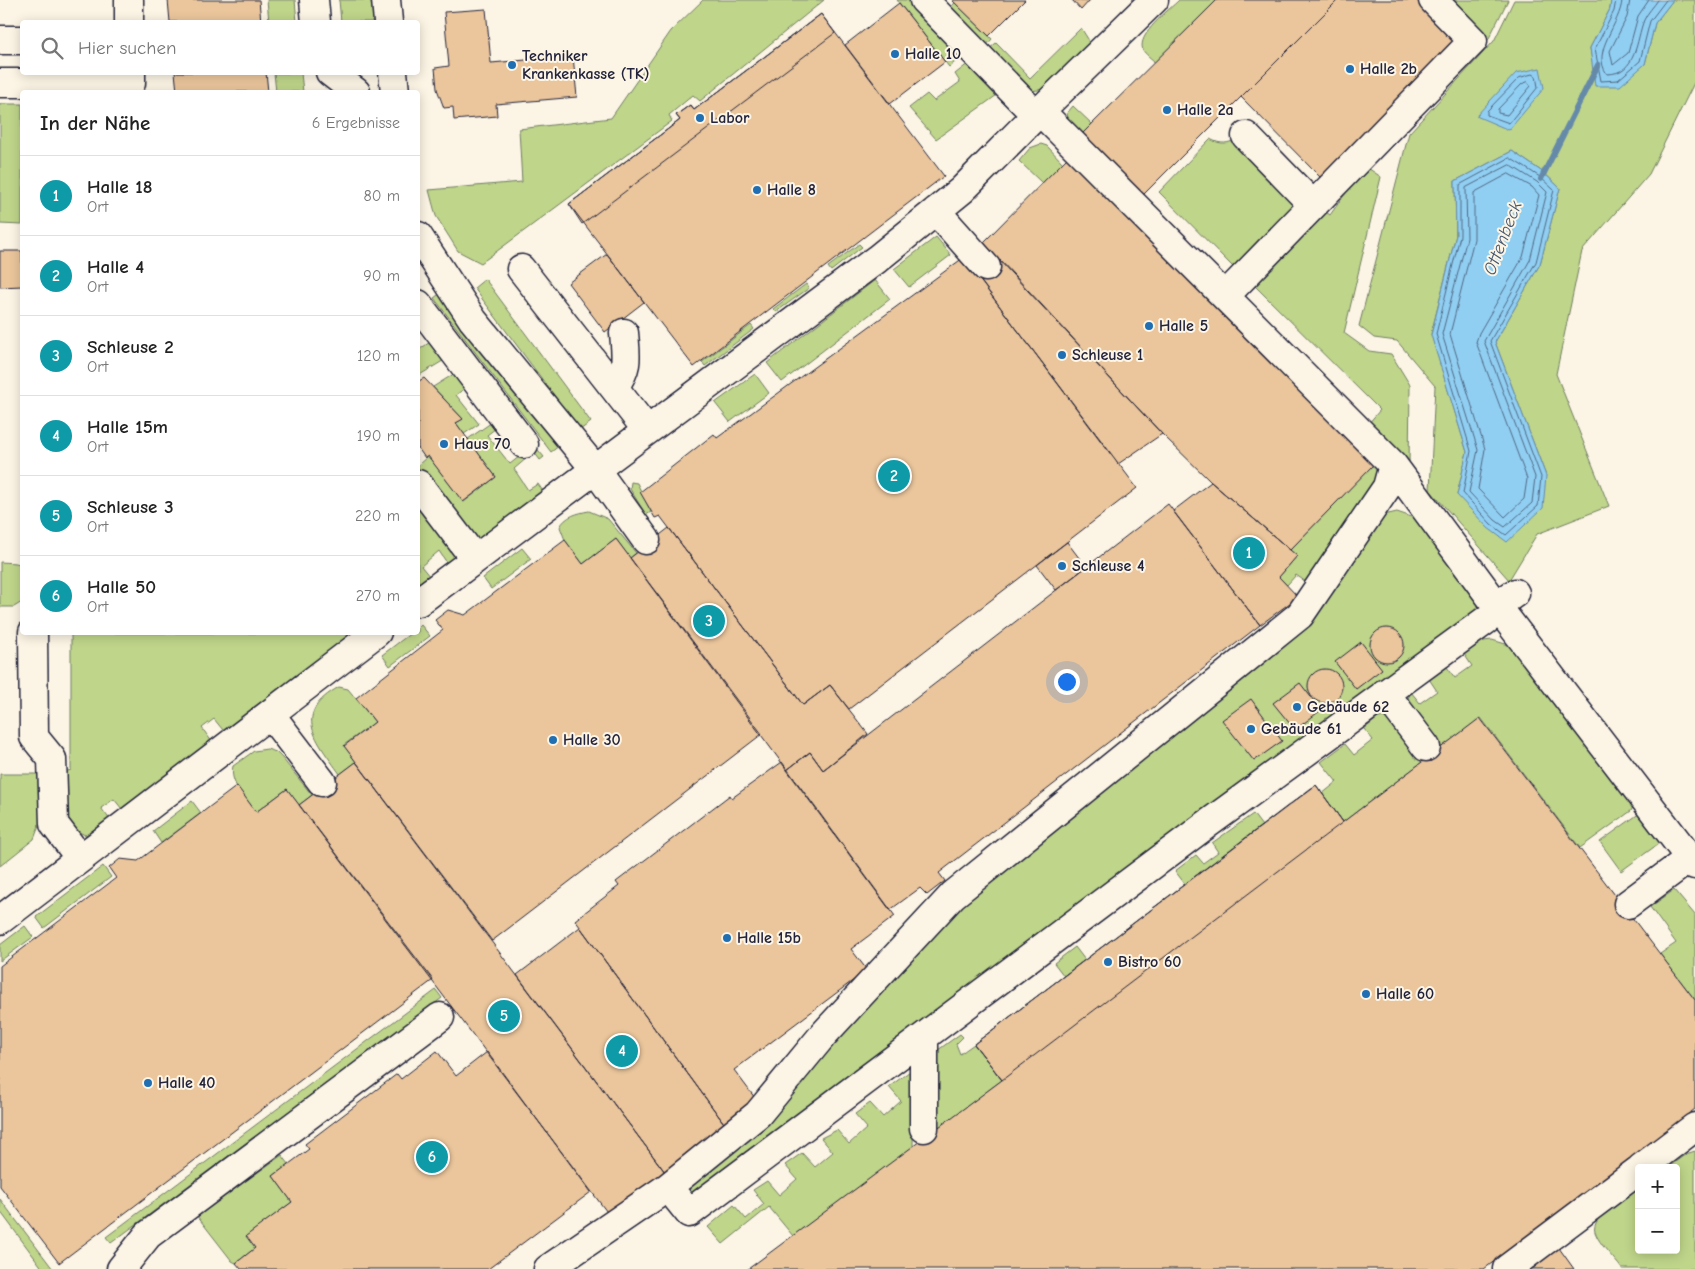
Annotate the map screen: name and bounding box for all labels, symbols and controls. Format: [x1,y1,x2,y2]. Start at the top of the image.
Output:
search box [20,20,420,75]
icon: search [38,34,66,62]
text: Hier suchen [78,37,176,59]
place label: Halle 10 [905,45,961,63]
place label: Techniker Krankenkasse (TK) [522,47,650,83]
marker: Halle 10 [889,48,901,60]
marker: Techniker Krankenkasse (TK) [506,59,518,71]
place label: Halle 2b [1360,60,1417,78]
marker: Halle 2b [1344,63,1356,75]
place label: Halle 2a [1177,101,1234,119]
marker: Halle 2a [1161,104,1173,116]
place label: Labor [710,109,750,127]
text: In der Nähe [40,111,150,135]
marker: Labor [694,112,706,124]
text: 6 Ergebnisse [312,114,400,132]
text: Halle 18 [87,176,152,198]
place label: Halle 8 [767,181,816,199]
marker: Halle 8 [751,184,763,196]
text: 1 [53,187,59,205]
text: 80 m [363,187,400,205]
text: Ort [87,198,108,216]
water label: Ottenbeck [1479,198,1527,278]
text: Halle 4 [87,256,144,278]
text: 2 [52,267,60,285]
text: 90 m [363,267,400,285]
text: Ort [87,278,108,296]
place label: Halle 5 [1159,317,1208,335]
marker: Halle 5 [1143,320,1155,332]
text: Schleuse 2 [87,336,174,358]
place label: Schleuse 1 [1072,346,1143,364]
text: 3 [52,347,60,365]
text: 120 m [357,347,400,365]
marker: Schleuse 1 [1056,349,1068,361]
text: Ort [87,358,108,376]
text: Halle 15m [87,416,168,438]
text: 4 [52,427,60,445]
text: 190 m [357,427,400,445]
place label: Haus 70 [454,435,511,453]
text: Ort [87,438,108,456]
marker: Haus 70 [438,438,450,450]
pin: 2 [878,457,910,495]
text: Schleuse 3 [87,496,174,518]
text: 5 [52,507,60,525]
text: 220 m [355,507,400,525]
text: Ort [87,518,108,536]
pin: 1 [1233,534,1265,572]
place label: Schleuse 4 [1072,557,1144,575]
marker: Schleuse 4 [1056,560,1068,572]
text: Halle 50 [87,576,156,598]
text: 6 [52,587,60,605]
text: 270 m [356,587,400,605]
text: Ort [87,598,108,616]
pin: 3 [693,602,725,640]
your location [1054,669,1080,695]
place label: Gebäude 62 [1307,698,1389,716]
marker: Gebäude 62 [1291,701,1303,713]
place label: Gebäude 61 [1261,720,1342,738]
marker: Gebäude 61 [1245,723,1257,735]
place label: Halle 30 [563,731,621,749]
marker: Halle 30 [547,734,559,746]
place label: Halle 15b [737,929,801,947]
marker: Halle 15b [721,932,733,944]
place label: Bistro 60 [1118,953,1181,971]
marker: Bistro 60 [1102,956,1114,968]
place label: Halle 60 [1376,985,1434,1003]
marker: Halle 60 [1360,988,1372,1000]
pin: 5 [488,997,520,1035]
pin: 4 [606,1032,638,1070]
place label: Halle 40 [158,1074,215,1092]
marker: Halle 40 [142,1077,154,1089]
pin: 6 [416,1138,448,1176]
map controls [1635,1164,1680,1254]
button: + [1635,1164,1680,1209]
button: − [1635,1209,1680,1254]

